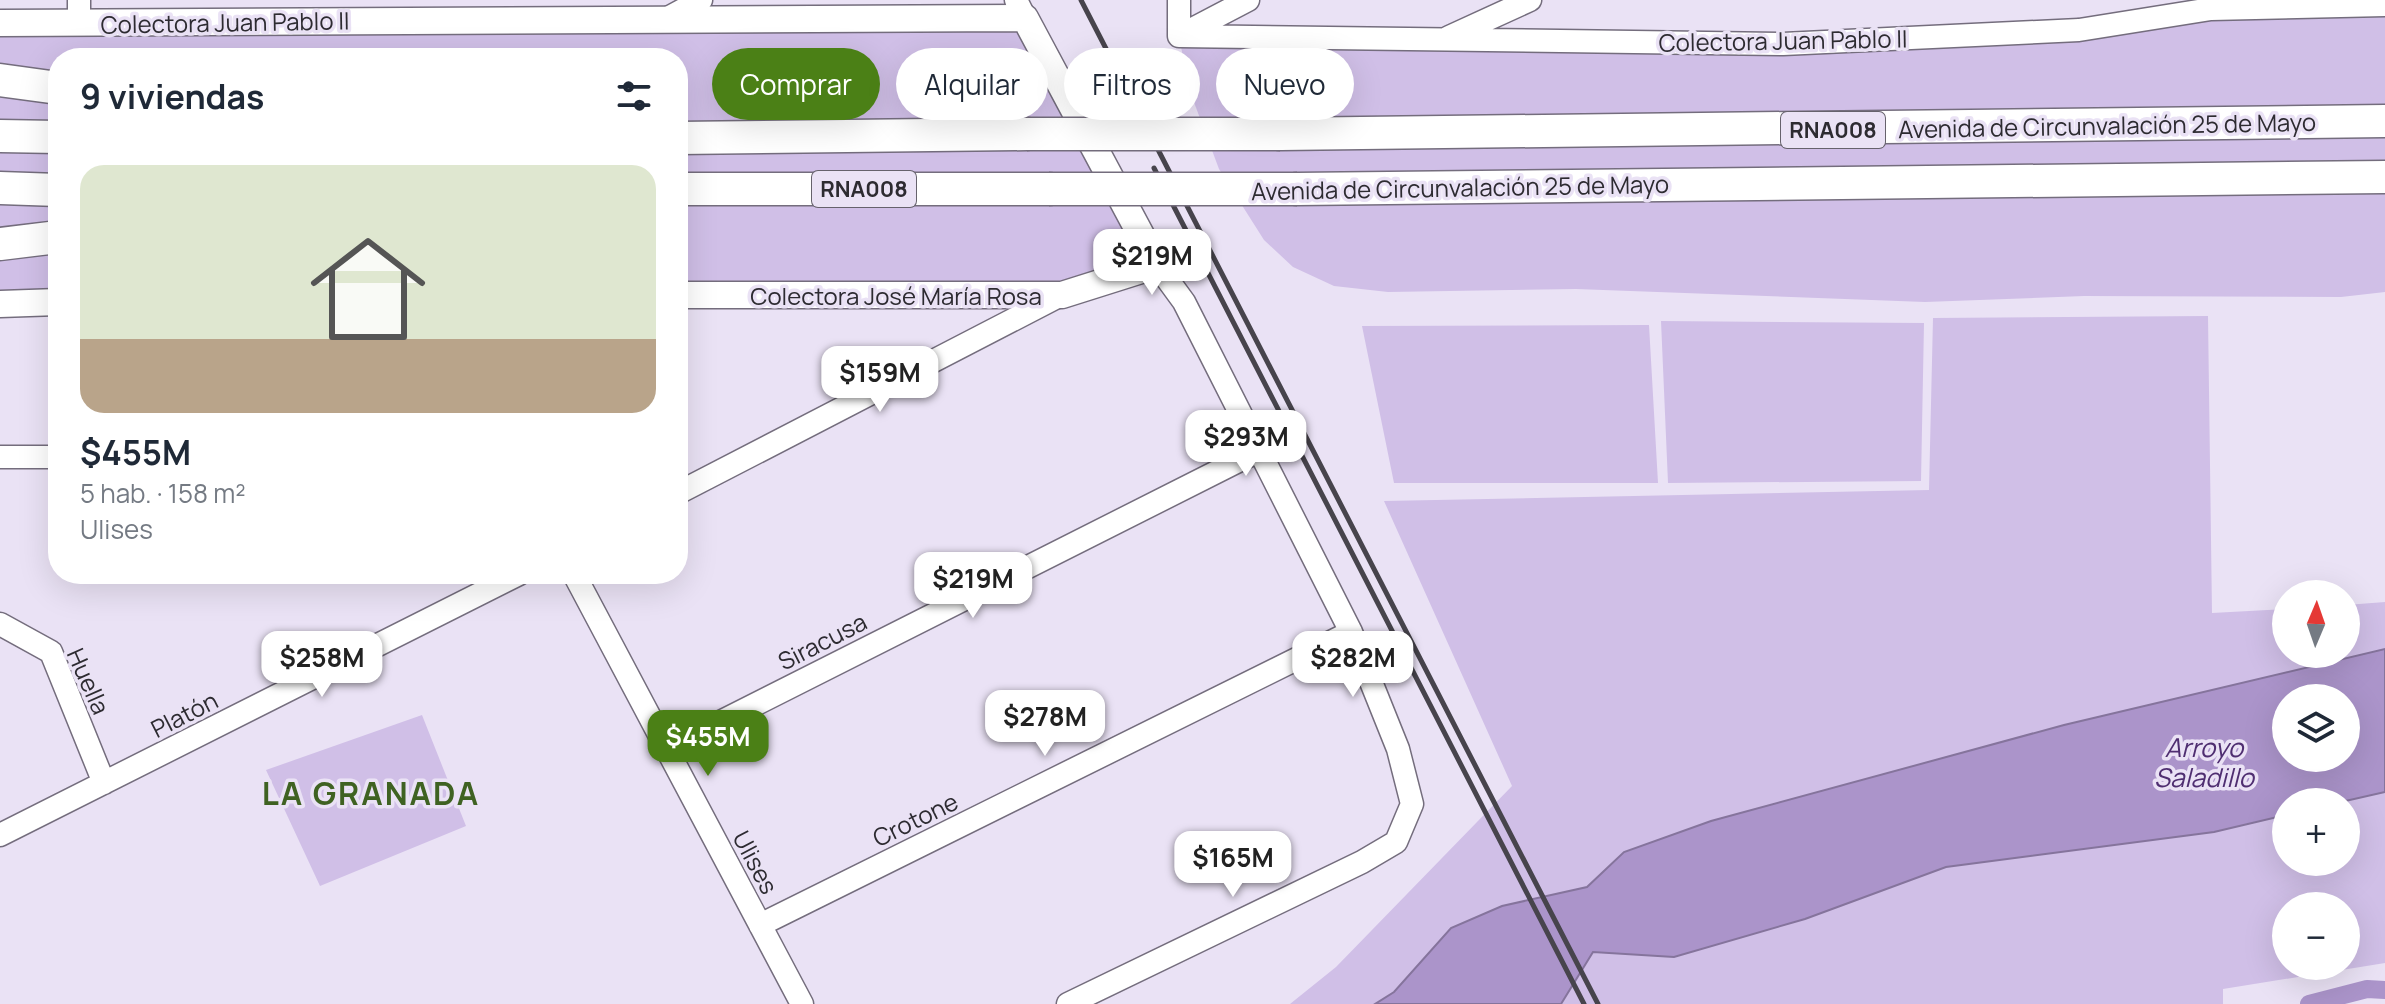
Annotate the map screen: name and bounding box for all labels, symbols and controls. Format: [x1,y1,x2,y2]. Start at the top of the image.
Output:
street label: Colectora Juan Pablo II [100,3,350,41]
street label: Colectora Juan Pablo II [1658,21,1908,59]
chip: Comprar [712,48,880,120]
chip: Alquilar [896,48,1048,120]
chip: Filtros [1064,48,1200,120]
chip: Nuevo [1216,48,1354,120]
text: 9 viviendas [80,73,265,119]
icon: filters [612,74,656,118]
street label: Avenida de Circunvalación 25 de Mayo [1898,105,2316,145]
road number: RNA008 [1781,112,1885,148]
street label: Avenida de Circunvalación 25 de Mayo [1251,167,1669,207]
road number: RNA008 [812,171,916,207]
icon: home [296,217,440,361]
pin: $219M [1096,229,1208,297]
text: $219M [1111,237,1193,273]
street label: Colectora José María Rosa [750,279,1042,312]
pin: $159M [824,346,936,414]
text: $159M [839,354,921,390]
pin: $293M [1190,410,1302,478]
text: $293M [1203,418,1289,454]
text: $455M [80,429,191,475]
text: 5 hab. · 158 m² [80,475,246,511]
text: Ulises [80,511,153,547]
pin: $219M [917,552,1029,620]
text: $219M [932,560,1014,596]
north arrow [2272,580,2360,668]
map controls [2272,580,2360,980]
street label: Siracusa [772,605,872,677]
pin: $258M [266,631,378,699]
pin: $282M [1297,631,1409,699]
text: $258M [279,639,365,675]
text: $282M [1310,639,1396,675]
street label: Huella [60,643,118,719]
street label: Platón [145,683,223,745]
button: layers [2272,684,2360,772]
pin: $278M [989,690,1101,758]
text: $278M [1003,698,1087,734]
pin: $455M [652,710,764,778]
text: $455M [666,718,750,754]
water label: Arroyo Saladillo [2154,729,2256,795]
district label: LA GRANADA [262,771,480,815]
street label: Crotone [867,784,963,854]
button: + [2272,788,2360,876]
street label: Ulises [726,825,786,899]
pin: $165M [1177,831,1289,899]
text: $165M [1192,839,1274,875]
button: − [2272,892,2360,980]

